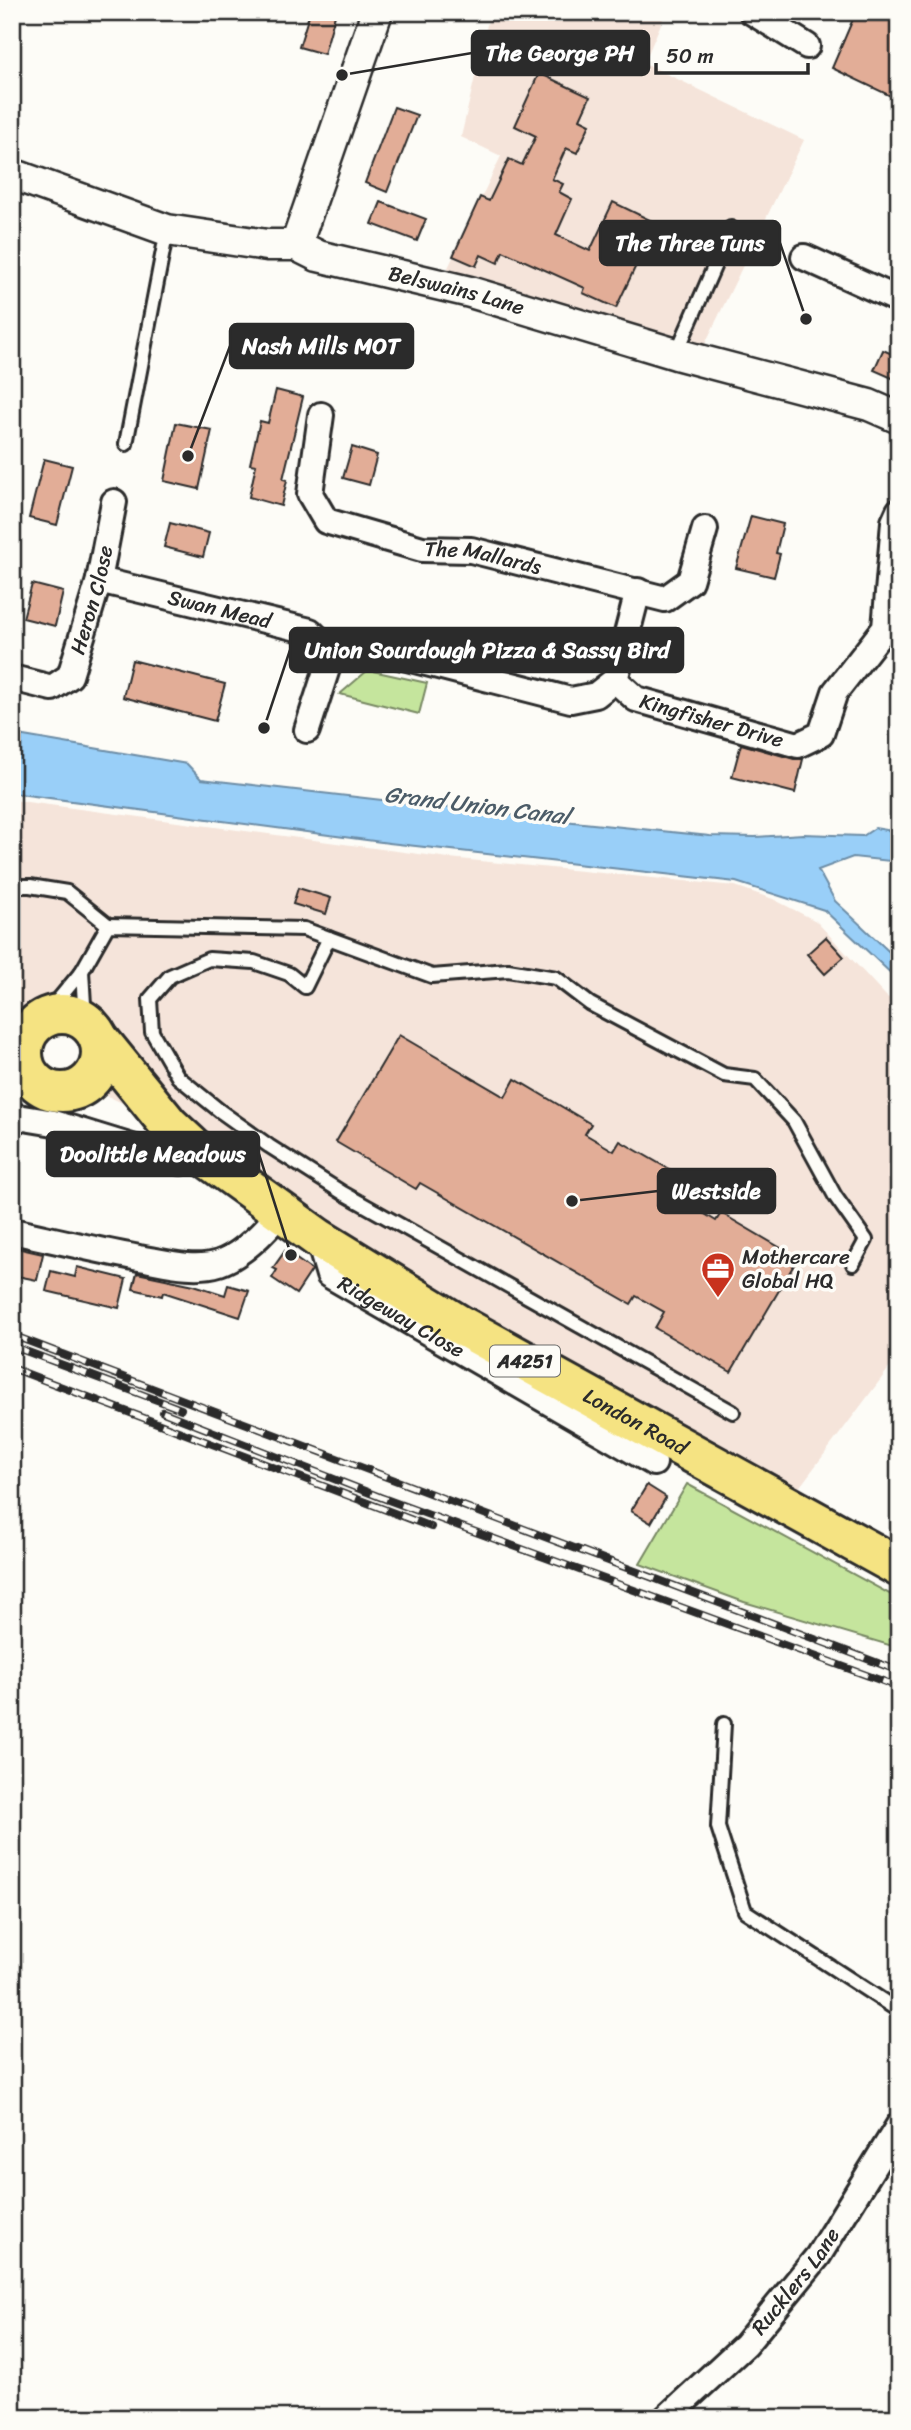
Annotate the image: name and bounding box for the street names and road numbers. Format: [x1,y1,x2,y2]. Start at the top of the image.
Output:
street label: Belswains Lane [384,254,529,326]
street label: The Mallards [424,530,546,586]
street label: Heron Close [59,542,124,659]
street label: Swan Mead [164,578,277,640]
street label: Kingfisher Drive [635,682,788,759]
street label: Ridgeway Close [330,1265,472,1369]
road number: A4251 [490,1345,560,1376]
street label: London Road [576,1377,697,1467]
street label: Rucklers Lane [741,2220,850,2344]

